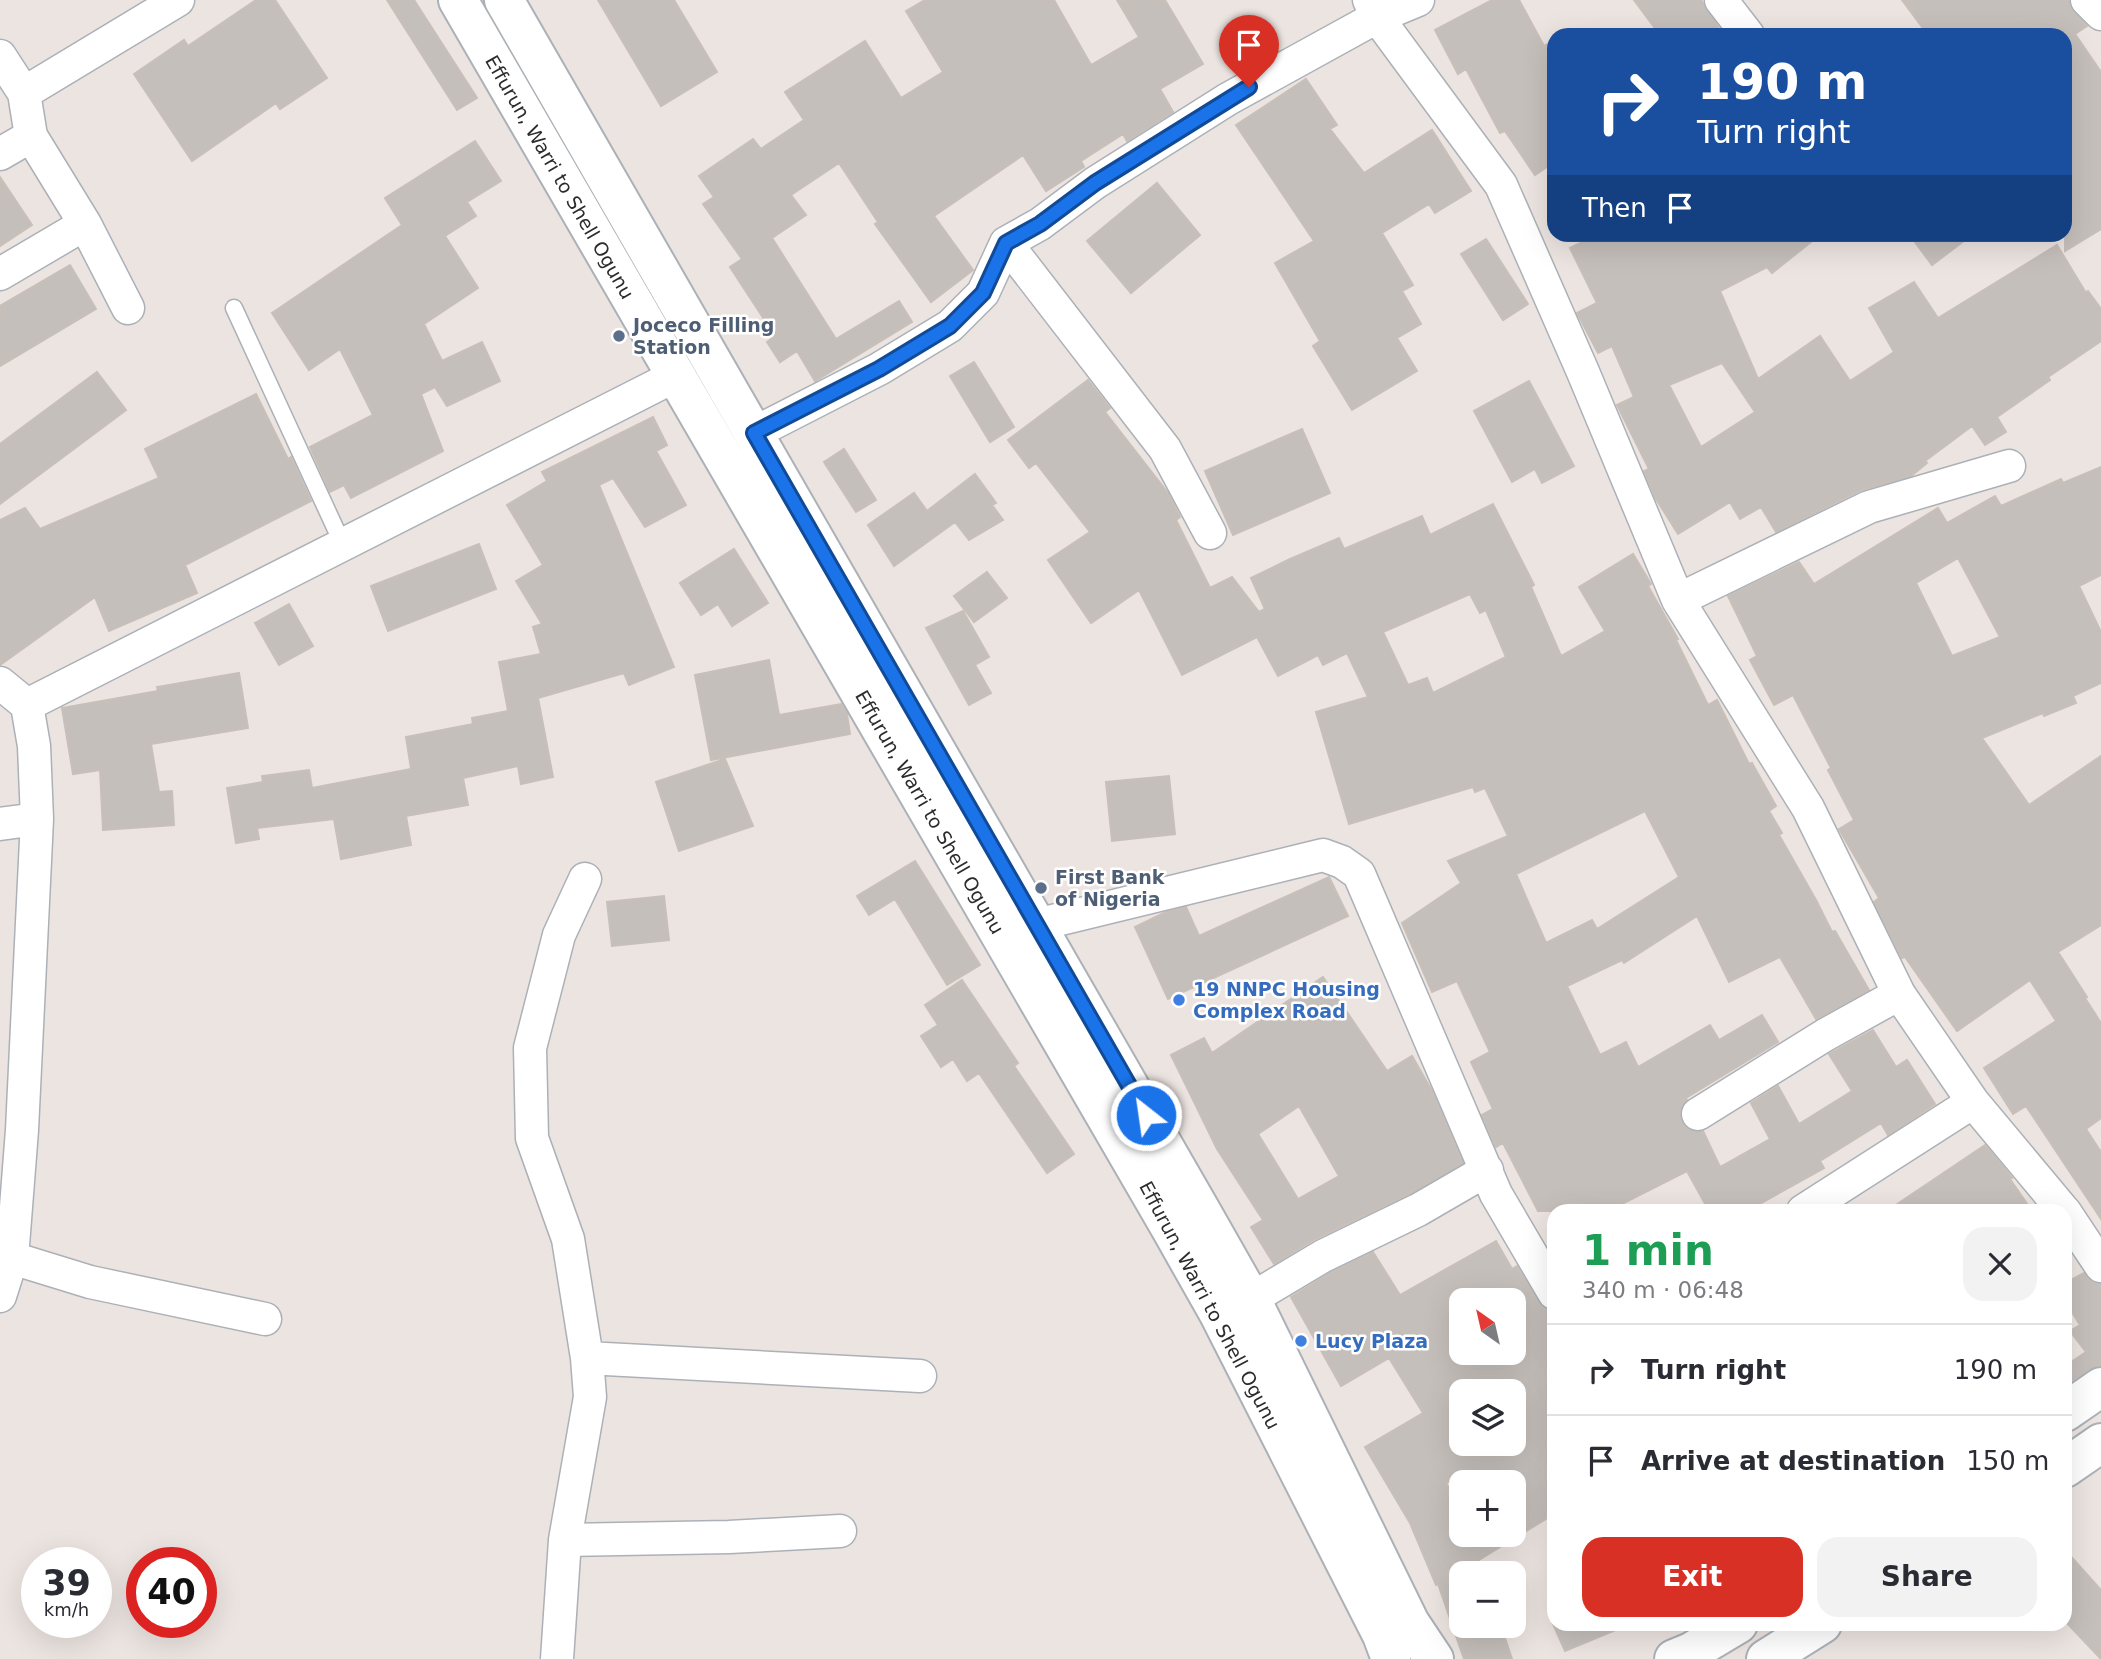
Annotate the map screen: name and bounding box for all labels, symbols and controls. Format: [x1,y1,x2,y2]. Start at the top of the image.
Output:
pin [1219,15,1279,87]
icon: arrive [1230,26,1268,64]
street label: Effurun, Warri to Shell Ogunu [481,51,639,303]
text: 190 m [1697,54,1867,111]
icon: right [1582,56,1673,147]
text: Turn right [1697,113,1850,151]
icon: arrive [1661,189,1699,227]
text: Then [1582,193,1647,223]
place label: Joceco Filling Station [631,314,774,358]
marker: Joceco Filling Station [611,328,627,344]
street label: Effurun, Warri to Shell Ogunu [851,686,1009,938]
place label: First Bank of Nigeria [1055,866,1165,910]
marker: First Bank of Nigeria [1033,880,1049,896]
place label: 19 NNPC Housing Complex Road [1193,978,1380,1022]
marker: 19 NNPC Housing Complex Road [1171,992,1187,1008]
position arrow [1109,1078,1183,1152]
street label: Effurun, Warri to Shell Ogunu [1135,1177,1285,1433]
text: 1 min [1582,1226,1714,1275]
button: close [1963,1227,2037,1301]
text: 340 m · 06:48 [1582,1277,1744,1303]
north arrow [1449,1288,1526,1365]
map controls [1449,1288,1526,1638]
place label: Lucy Plaza [1315,1330,1428,1352]
marker: Lucy Plaza [1293,1333,1309,1349]
icon: right [1582,1351,1620,1389]
text: Turn right [1641,1355,1786,1385]
text: 190 m [1954,1355,2037,1385]
button: layers [1449,1379,1526,1456]
icon: arrive [1582,1442,1620,1480]
text: Arrive at destination [1641,1446,1945,1476]
text: 150 m [1966,1446,2049,1476]
button: + [1449,1470,1526,1547]
button: Exit [1582,1537,1803,1617]
button: Share [1817,1537,2037,1617]
speed limit sign: 40 [126,1547,217,1638]
button: − [1449,1561,1526,1638]
text: 39 [42,1563,91,1603]
text: km/h [44,1599,89,1620]

